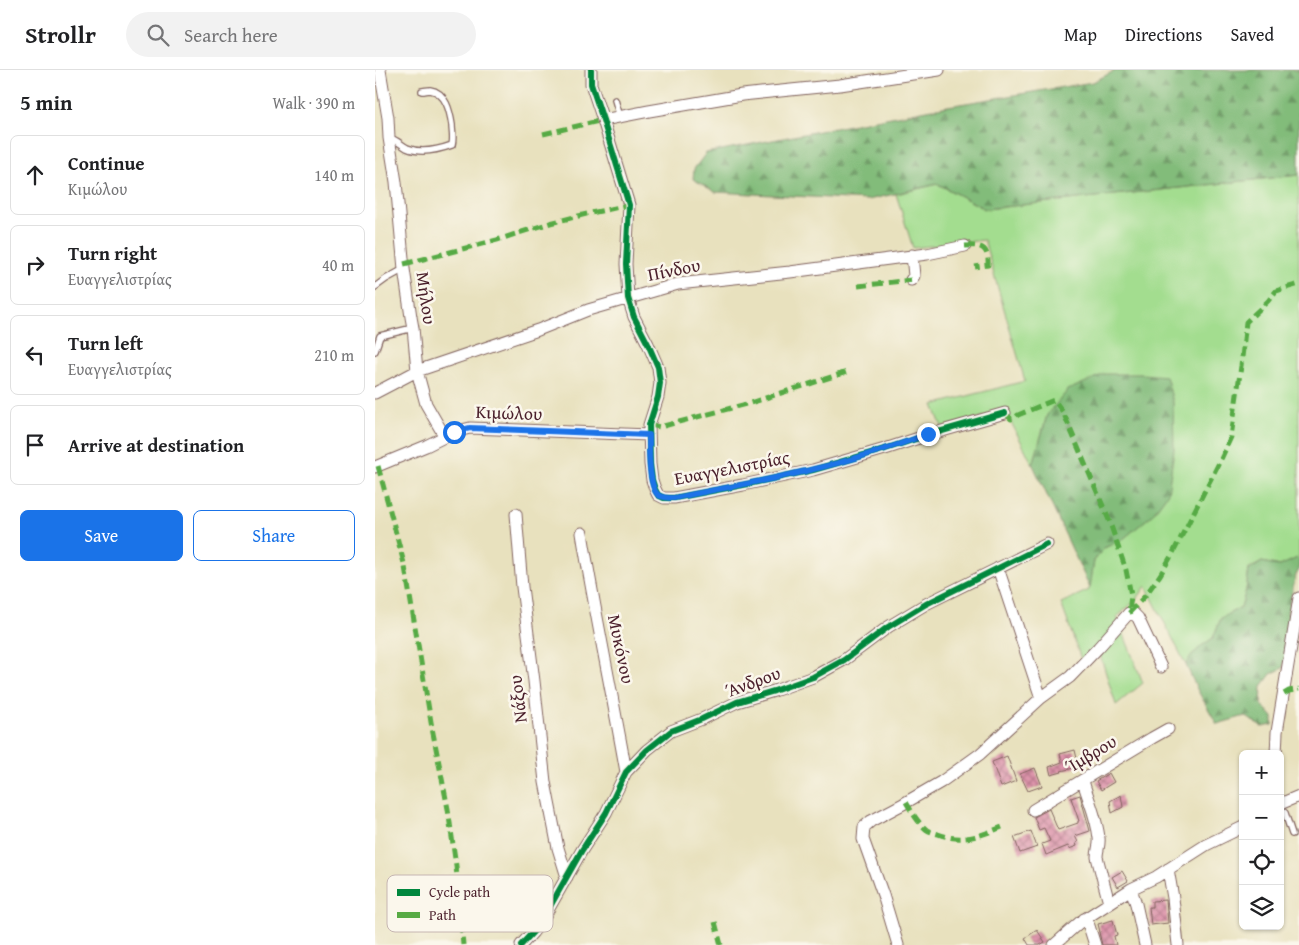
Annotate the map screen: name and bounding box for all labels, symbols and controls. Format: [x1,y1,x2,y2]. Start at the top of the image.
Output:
search box [126,12,476,57]
text: Strollr [25,17,96,52]
icon: search [144,21,172,49]
text: Search here [184,21,278,49]
text: Map [1064,21,1097,48]
text: Directions [1125,21,1202,48]
text: Saved [1230,21,1274,48]
text: 5 min [20,87,72,118]
text: Walk · 390 m [272,91,355,115]
text: Continue [68,149,145,177]
icon: ahead [21,161,49,189]
text: 140 m [314,163,354,187]
text: Κιμώλου [68,177,127,201]
text: Turn right [68,239,157,267]
icon: right [21,251,49,279]
street label: Πίνδου [645,251,703,288]
text: 40 m [322,253,354,277]
text: Ευαγγελιστρίας [68,267,172,291]
street label: Μήλου [409,270,444,326]
text: Turn left [68,329,143,357]
icon: left [21,341,49,369]
text: 210 m [314,343,354,367]
text: Ευαγγελιστρίας [68,357,172,381]
street label: Κιμώλου [475,398,543,427]
route start [443,421,466,444]
route end [917,423,940,446]
icon: arrive [21,431,49,459]
text: Arrive at destination [68,431,244,459]
street label: Ευαγγελιστρίας [672,443,792,492]
button: Save [20,510,183,561]
button: Share [193,510,355,561]
street label: Μυκόνου [601,612,642,686]
street label: Άνδρου [721,659,784,704]
street label: Νάξου [501,674,534,724]
street label: Ίμβρου [1060,728,1122,780]
map controls [1239,750,1284,930]
button: + [1239,750,1284,795]
button: − [1239,795,1284,840]
button: locate [1239,840,1284,885]
legend [387,875,553,932]
text: Cycle path [429,882,490,902]
button: layers [1239,885,1284,930]
text: Path [429,905,456,925]

